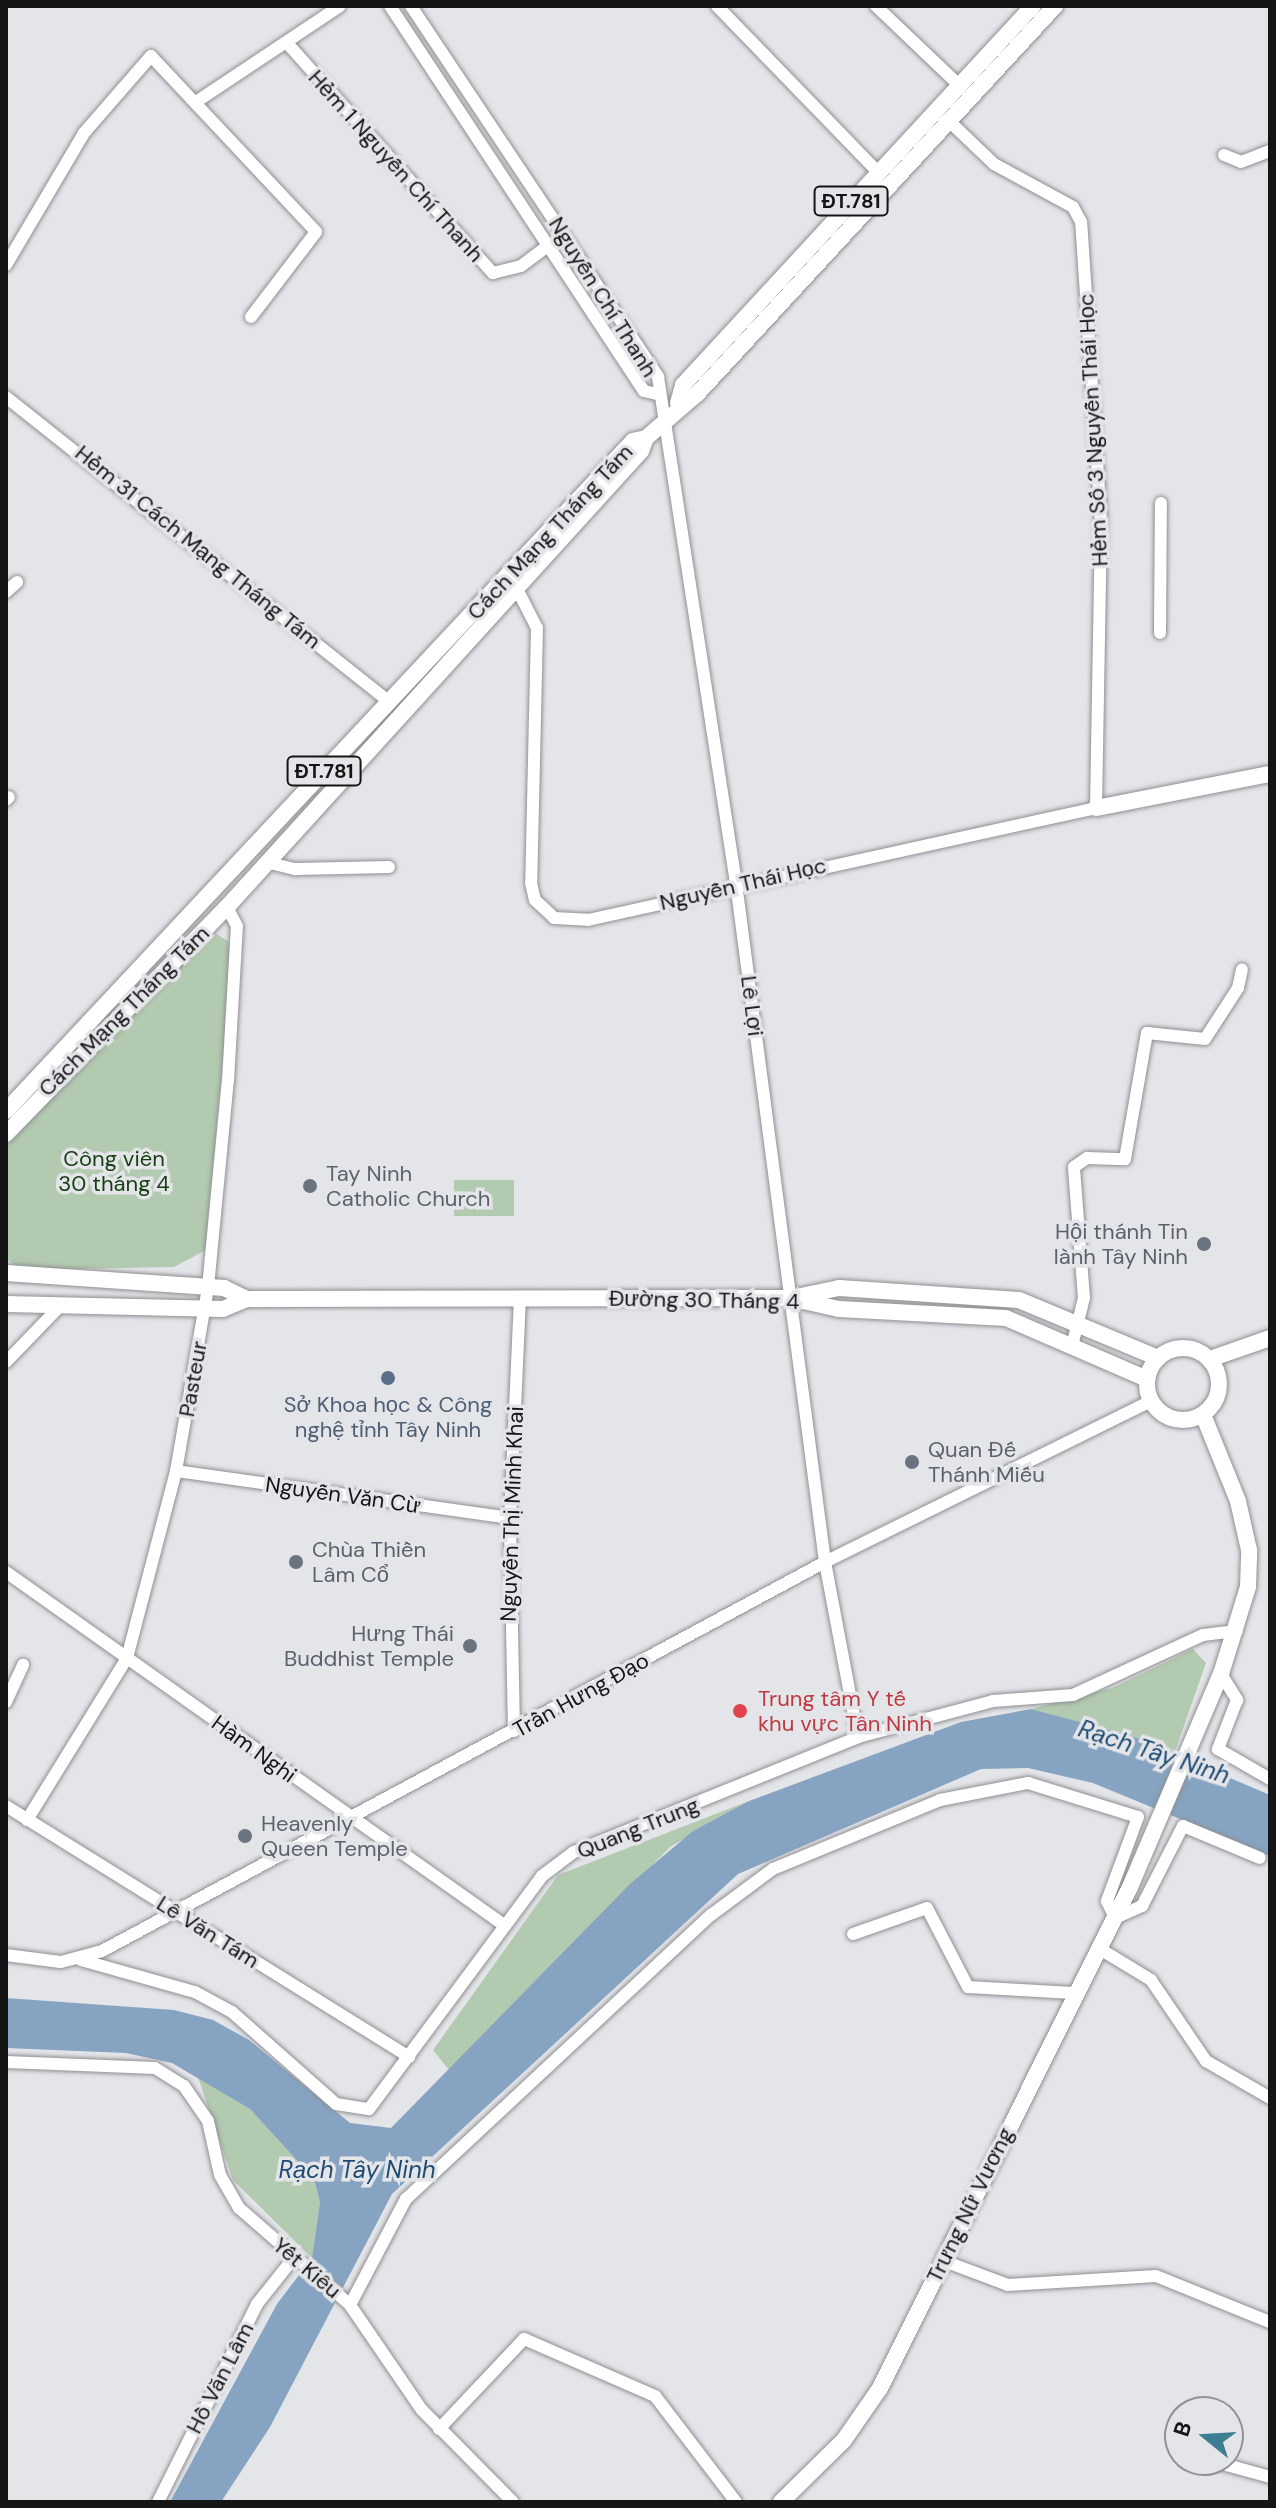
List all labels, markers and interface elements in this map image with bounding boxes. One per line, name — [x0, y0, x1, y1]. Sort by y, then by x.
street label: Hẻm 1 Nguyễn Chí Thanh — [303, 65, 489, 267]
road number: ĐT.781 — [813, 185, 889, 217]
street label: Nguyễn Chí Thanh — [543, 212, 663, 382]
street label: Hẻm Số 3 Nguyễn Thái Học — [1073, 293, 1113, 567]
street label: Cách Mạng Tháng Tám — [462, 439, 638, 625]
street label: Hẻm 31 Cách Mạng Tháng Tám — [70, 440, 326, 654]
road number: ĐT.781 — [286, 755, 362, 787]
street label: Nguyễn Thái Học — [657, 852, 829, 916]
street label: Cách Mạng Tháng Tám — [33, 920, 215, 1102]
street label: Lê Lợi — [735, 974, 769, 1038]
park label: Công viên 30 tháng 4 — [58, 1145, 170, 1196]
place label: Tay Ninh Catholic Church — [326, 1160, 490, 1212]
marker: Tay Ninh Catholic Church — [301, 1177, 319, 1195]
place label: Hội thánh Tin lành Tây Ninh — [1054, 1218, 1188, 1270]
marker: Hội thánh Tin lành Tây Ninh — [1195, 1235, 1213, 1253]
street label: Đường 30 Tháng 4 — [609, 1285, 799, 1315]
street label: Pasteur — [173, 1339, 213, 1419]
marker: Sở Khoa học & Công nghệ tỉnh Tây Ninh — [379, 1369, 397, 1387]
place label: Sở Khoa học & Công nghệ tỉnh Tây Ninh — [284, 1391, 492, 1442]
street label: Nguyễn Thị Minh Khai — [495, 1406, 529, 1622]
place label: Quan Đế Thánh Miếu — [928, 1436, 1045, 1488]
marker: Quan Đế Thánh Miếu — [903, 1453, 921, 1471]
street label: Nguyễn Văn Cừ — [264, 1471, 422, 1519]
place label: Chùa Thiền Lâm Cổ — [312, 1536, 426, 1588]
marker: Chùa Thiền Lâm Cổ — [287, 1553, 305, 1571]
place label: Hưng Thái Buddhist Temple — [284, 1620, 454, 1672]
marker: Hưng Thái Buddhist Temple — [461, 1637, 479, 1655]
street label: Trần Hưng Đạo — [509, 1647, 653, 1743]
place label: Trung tâm Y tế khu vực Tân Ninh — [758, 1685, 932, 1736]
marker: Trung tâm Y tế khu vực Tân Ninh — [729, 1700, 751, 1722]
street label: Hàm Nghi — [207, 1710, 301, 1788]
water label: Rạch Tây Ninh — [1075, 1714, 1233, 1790]
street label: Quang Trung — [573, 1792, 703, 1864]
place label: Heavenly Queen Temple — [261, 1810, 408, 1862]
marker: Heavenly Queen Temple — [236, 1827, 254, 1845]
street label: Lê Văn Tám — [152, 1890, 264, 1974]
street label: Trưng Nữ Vương — [921, 2123, 1019, 2287]
water label: Rạch Tây Ninh — [278, 2156, 436, 2184]
street label: Yết Kiêu — [268, 2232, 346, 2304]
street label: Hồ Văn Lâm — [181, 2318, 259, 2438]
north arrow — [1164, 2396, 1244, 2476]
text: B — [1167, 2418, 1199, 2440]

